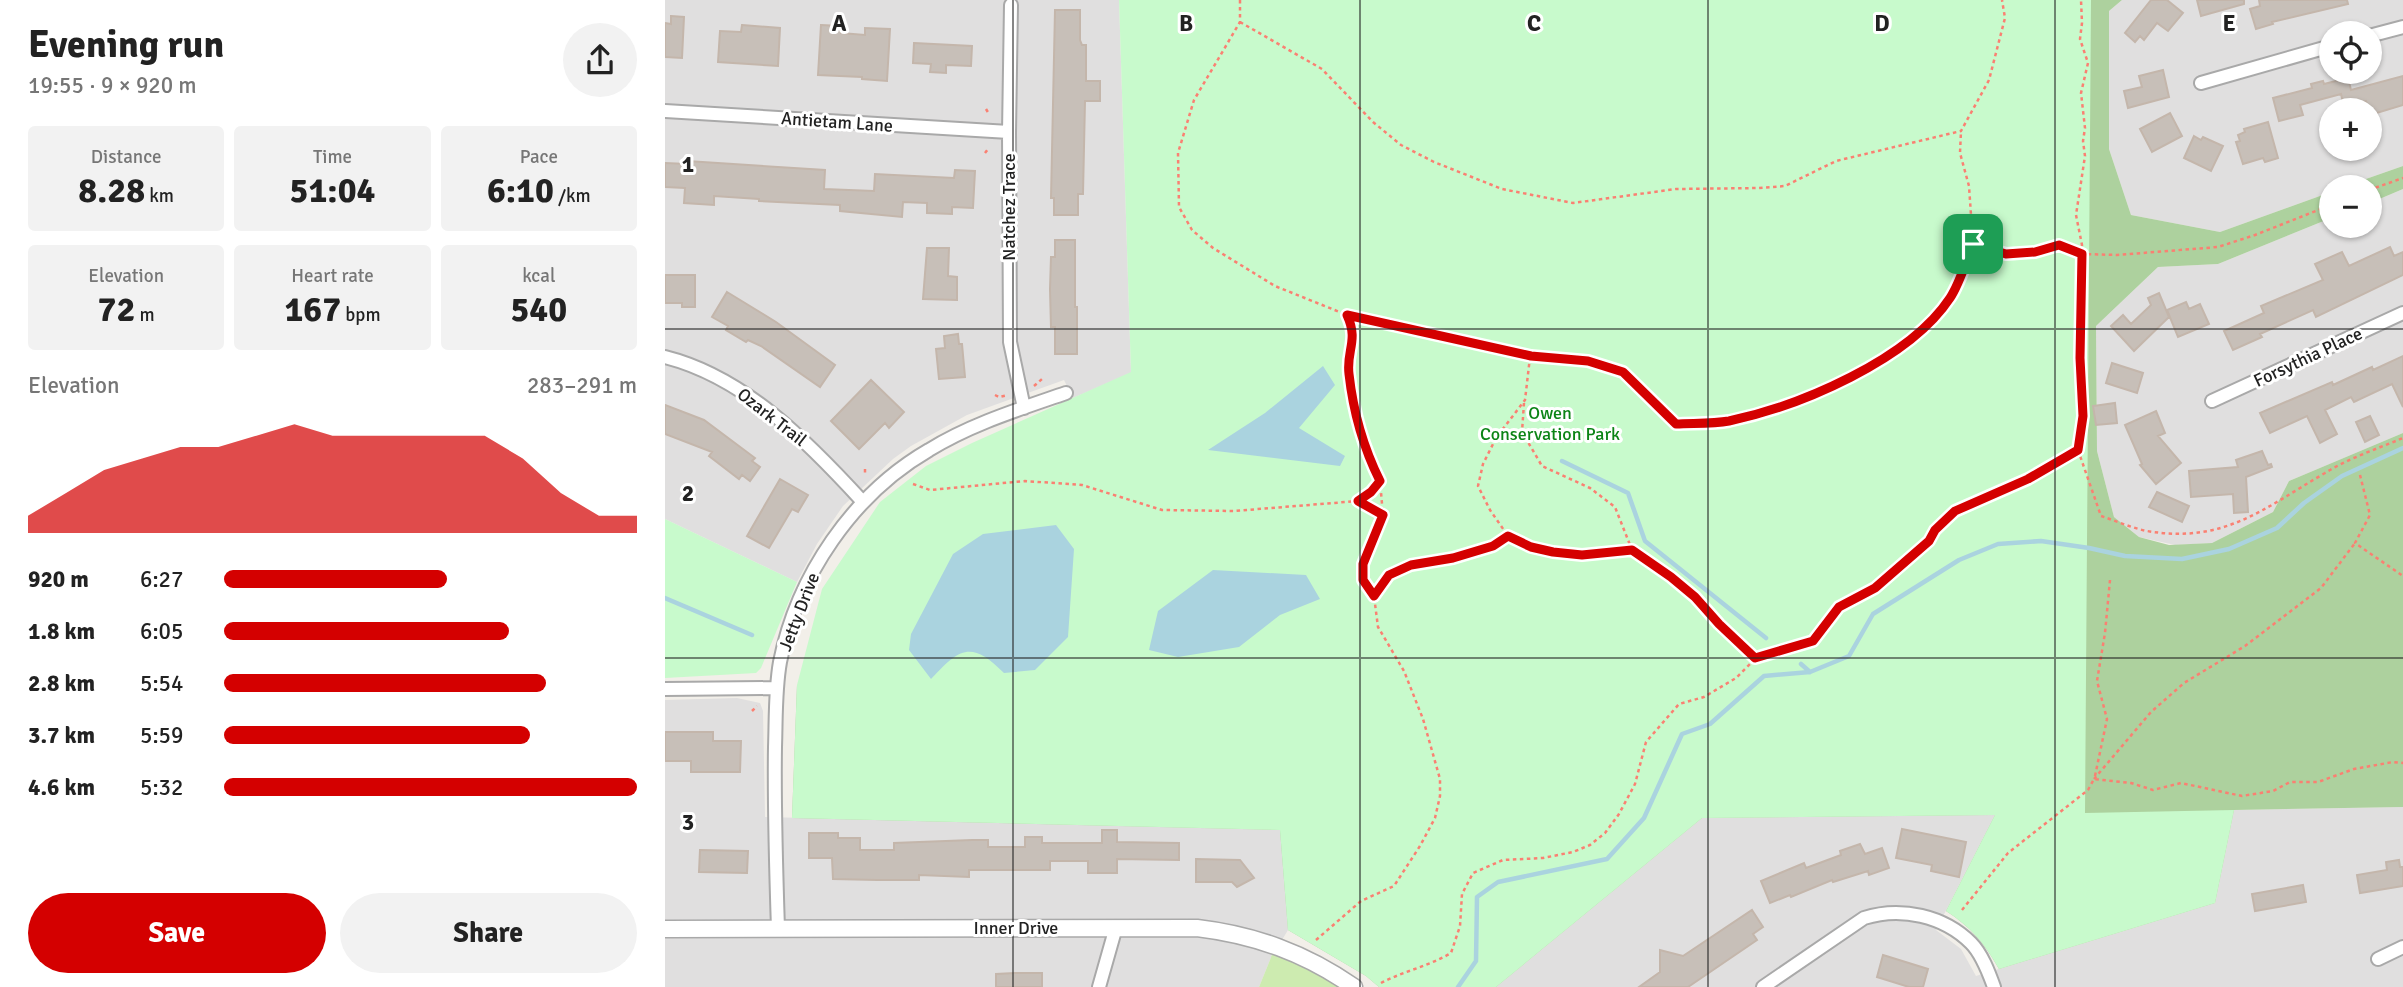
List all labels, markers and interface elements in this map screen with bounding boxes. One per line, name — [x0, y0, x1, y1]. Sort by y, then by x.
text: A — [832, 9, 847, 38]
text: B — [1179, 9, 1193, 38]
text: C — [1527, 9, 1541, 38]
text: D — [1874, 9, 1890, 38]
text: E — [2222, 9, 2236, 38]
text: Evening run — [28, 21, 224, 68]
map controls — [2319, 21, 2382, 238]
button: locate — [2319, 21, 2382, 84]
button: share — [563, 23, 637, 97]
text: 19:55 · 9 × 920 m — [28, 71, 197, 100]
button: + — [2319, 98, 2382, 161]
street label: Antietam Lane — [780, 107, 894, 137]
text: Distance — [91, 145, 162, 169]
text: Time — [313, 145, 352, 169]
text: Pace — [520, 145, 558, 169]
text: 1 — [682, 150, 694, 179]
street label: Natchez Trace — [998, 153, 1020, 261]
text: 8.28 — [78, 169, 145, 212]
text: 51:04 — [290, 169, 375, 212]
text: 6:10 — [487, 169, 554, 212]
button: − — [2319, 175, 2382, 238]
text: km — [145, 184, 174, 208]
text: /km — [554, 184, 591, 208]
pin — [1943, 214, 2003, 274]
icon: arrive — [1954, 225, 1992, 263]
text: Elevation — [88, 264, 164, 288]
text: Heart rate — [291, 264, 374, 288]
text: kcal — [522, 264, 555, 288]
text: 72 — [98, 288, 135, 331]
text: 167 — [284, 288, 341, 331]
text: 540 — [510, 288, 567, 331]
text: m — [135, 303, 155, 327]
text: bpm — [341, 303, 381, 327]
street label: Forsythia Place — [2250, 322, 2366, 392]
text: Elevation — [28, 371, 120, 400]
text: 283–291 m — [527, 371, 637, 400]
street label: Ozark Trail — [733, 383, 811, 451]
park label: Owen Conservation Park — [1480, 402, 1620, 445]
text: 2 — [682, 479, 694, 508]
text: 920 m — [28, 565, 89, 594]
text: 6:27 — [140, 565, 183, 594]
street label: Jetty Drive — [774, 570, 824, 654]
text: 1.8 km — [28, 617, 95, 646]
text: 6:05 — [140, 617, 183, 646]
text: 2.8 km — [28, 669, 95, 698]
text: 5:54 — [140, 669, 183, 698]
text: 3.7 km — [28, 721, 95, 750]
text: 5:59 — [140, 721, 183, 750]
text: 4.6 km — [28, 773, 95, 802]
text: 5:32 — [140, 773, 183, 802]
text: 3 — [682, 808, 694, 837]
button: Save — [28, 893, 326, 973]
button: Share — [340, 893, 637, 973]
street label: Inner Drive — [974, 917, 1058, 939]

